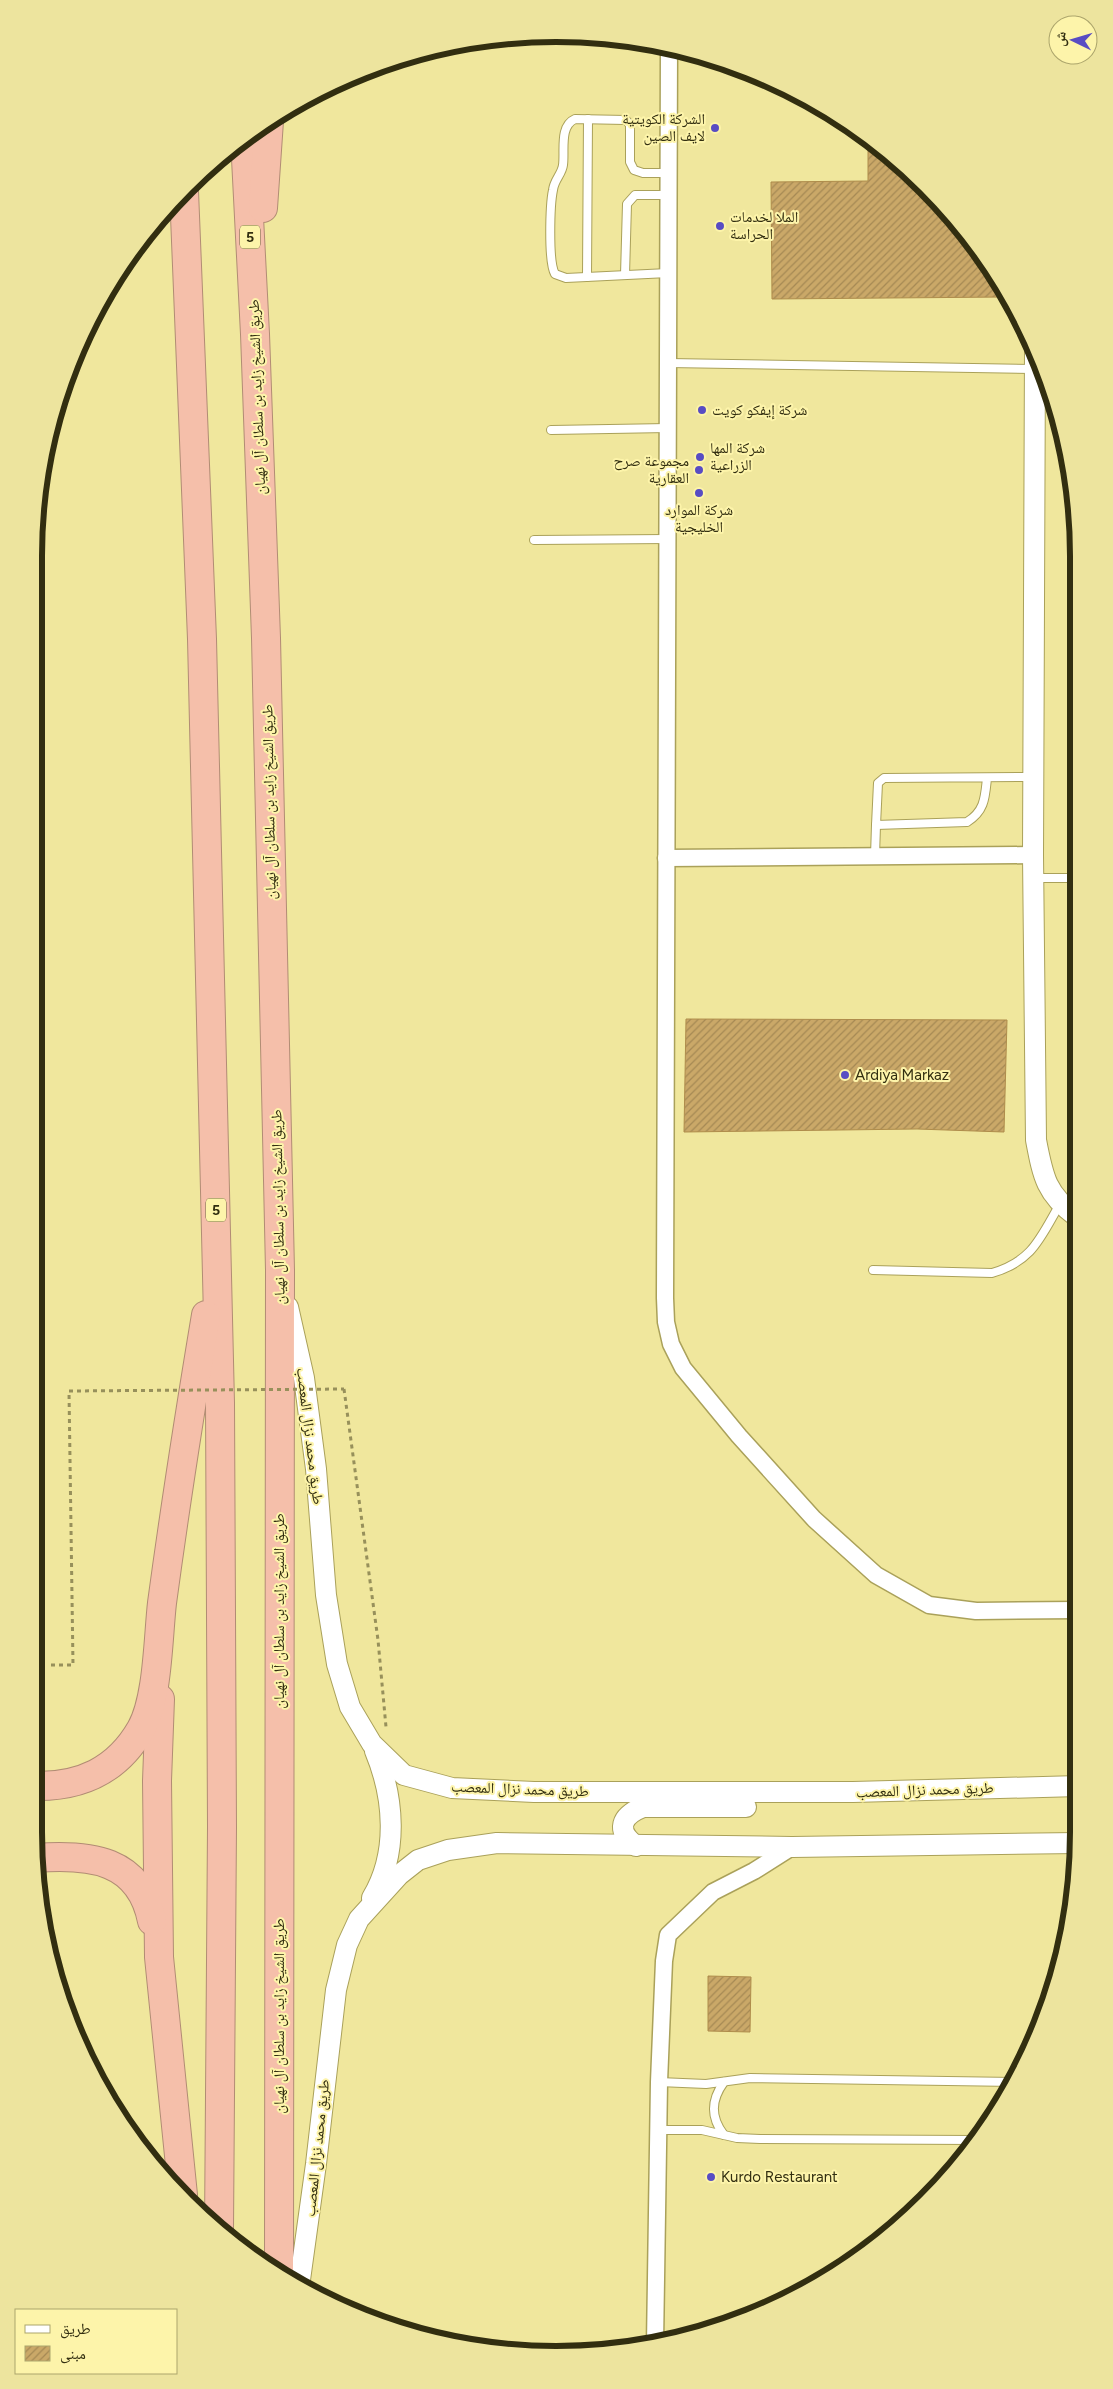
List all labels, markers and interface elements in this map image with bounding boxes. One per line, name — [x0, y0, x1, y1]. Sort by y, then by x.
north arrow — [1048, 15, 1098, 65]
text: ش — [1051, 31, 1070, 47]
place label: الشركة الكويتية لايف الصين — [622, 110, 705, 146]
marker: الشركة الكويتية لايف الصين — [709, 122, 721, 134]
place label: الملا لخدمات الحراسة — [730, 208, 798, 243]
marker: الملا لخدمات الحراسة — [714, 220, 726, 232]
road number: 5 — [240, 226, 260, 248]
street label: طريق الشيخ زايد بن سلطان آل نهيان — [245, 299, 270, 495]
place label: شركة إيفكو كويت — [712, 401, 808, 420]
marker: شركة إيفكو كويت — [696, 404, 708, 416]
place label: شركة المها الزراعية — [710, 439, 765, 474]
marker: شركة المها الزراعية — [694, 451, 706, 463]
place label: مجموعة صرح العقارية — [614, 452, 689, 487]
marker: مجموعة صرح العقارية — [693, 464, 705, 476]
marker: شركة الموارد الخليجية — [693, 487, 705, 499]
place label: شركة الموارد الخليجية — [665, 501, 733, 536]
street label: طريق الشيخ زايد بن سلطان آل نهيان — [258, 704, 281, 900]
place label: Ardiya Markaz — [855, 1066, 949, 1084]
marker: Ardiya Markaz — [839, 1069, 851, 1081]
street label: طريق الشيخ زايد بن سلطان آل نهيان — [267, 1109, 290, 1305]
road number: 5 — [206, 1198, 226, 1222]
street label: طريق محمد نزال المعصب — [292, 1367, 327, 1506]
street label: طريق الشيخ زايد بن سلطان آل نهيان — [270, 1513, 289, 1709]
street label: طريق محمد نزال المعصب — [451, 1778, 589, 1801]
street label: طريق محمد نزال المعصب — [856, 1779, 994, 1802]
street label: طريق الشيخ زايد بن سلطان آل نهيان — [270, 1918, 289, 2114]
street label: طريق محمد نزال المعصب — [301, 2078, 334, 2218]
place label: Kurdo Restaurant — [721, 2168, 838, 2186]
marker: Kurdo Restaurant — [705, 2171, 717, 2183]
legend — [15, 2309, 178, 2374]
text: طريق — [60, 2320, 91, 2339]
text: مبنى — [60, 2345, 86, 2364]

